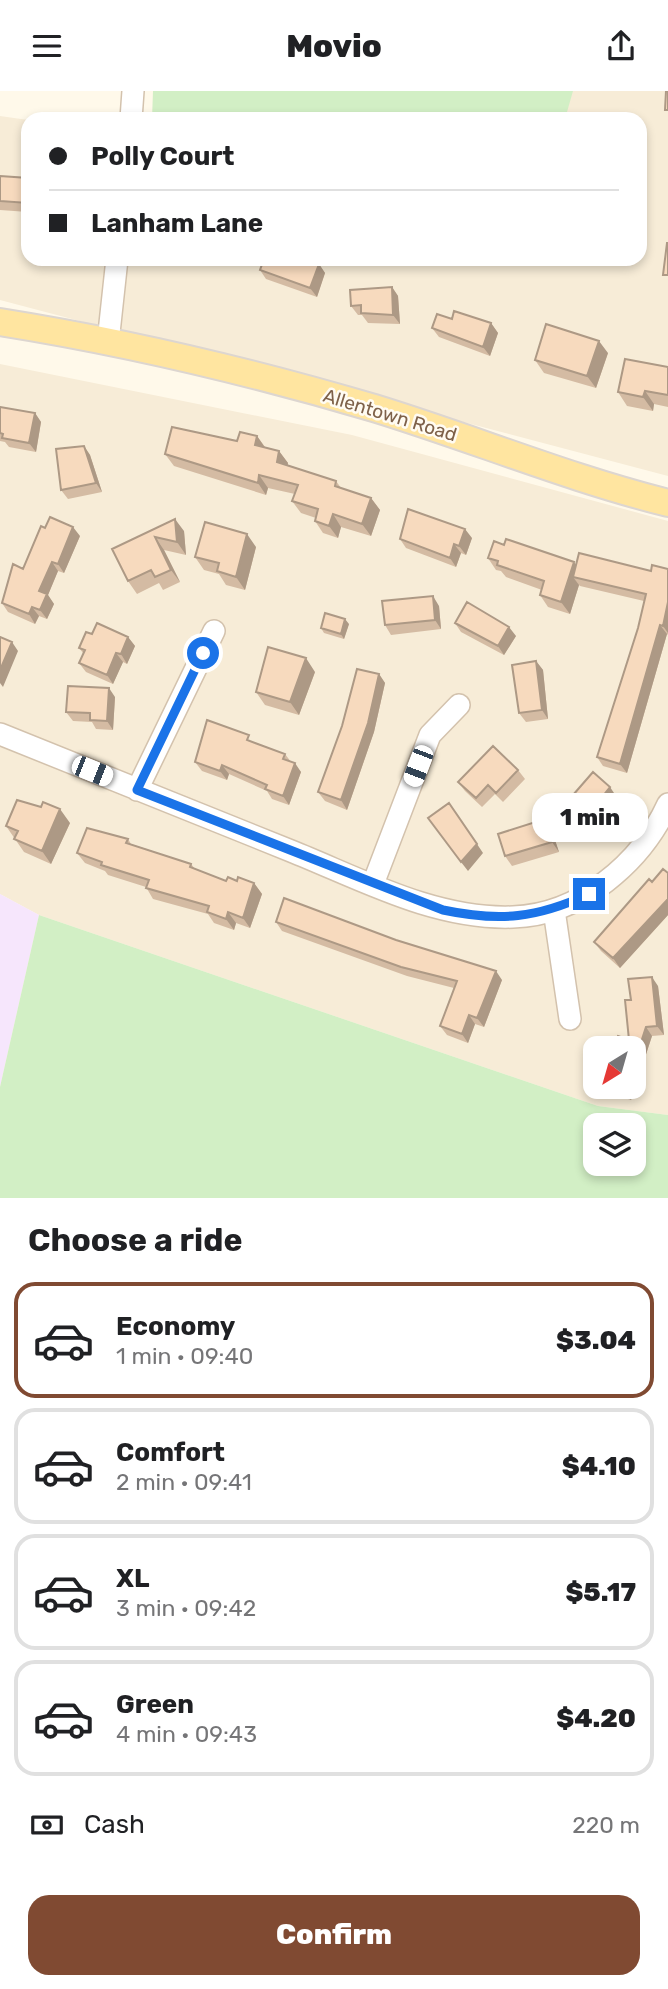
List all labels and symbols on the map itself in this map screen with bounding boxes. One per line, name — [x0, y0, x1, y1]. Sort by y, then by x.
street label: Allentown Road — [320, 384, 460, 446]
route start — [187, 637, 219, 669]
car — [401, 743, 436, 789]
car — [69, 753, 116, 789]
callout: 1 min — [531, 793, 647, 841]
route end — [573, 878, 605, 910]
north arrow — [583, 1036, 646, 1099]

